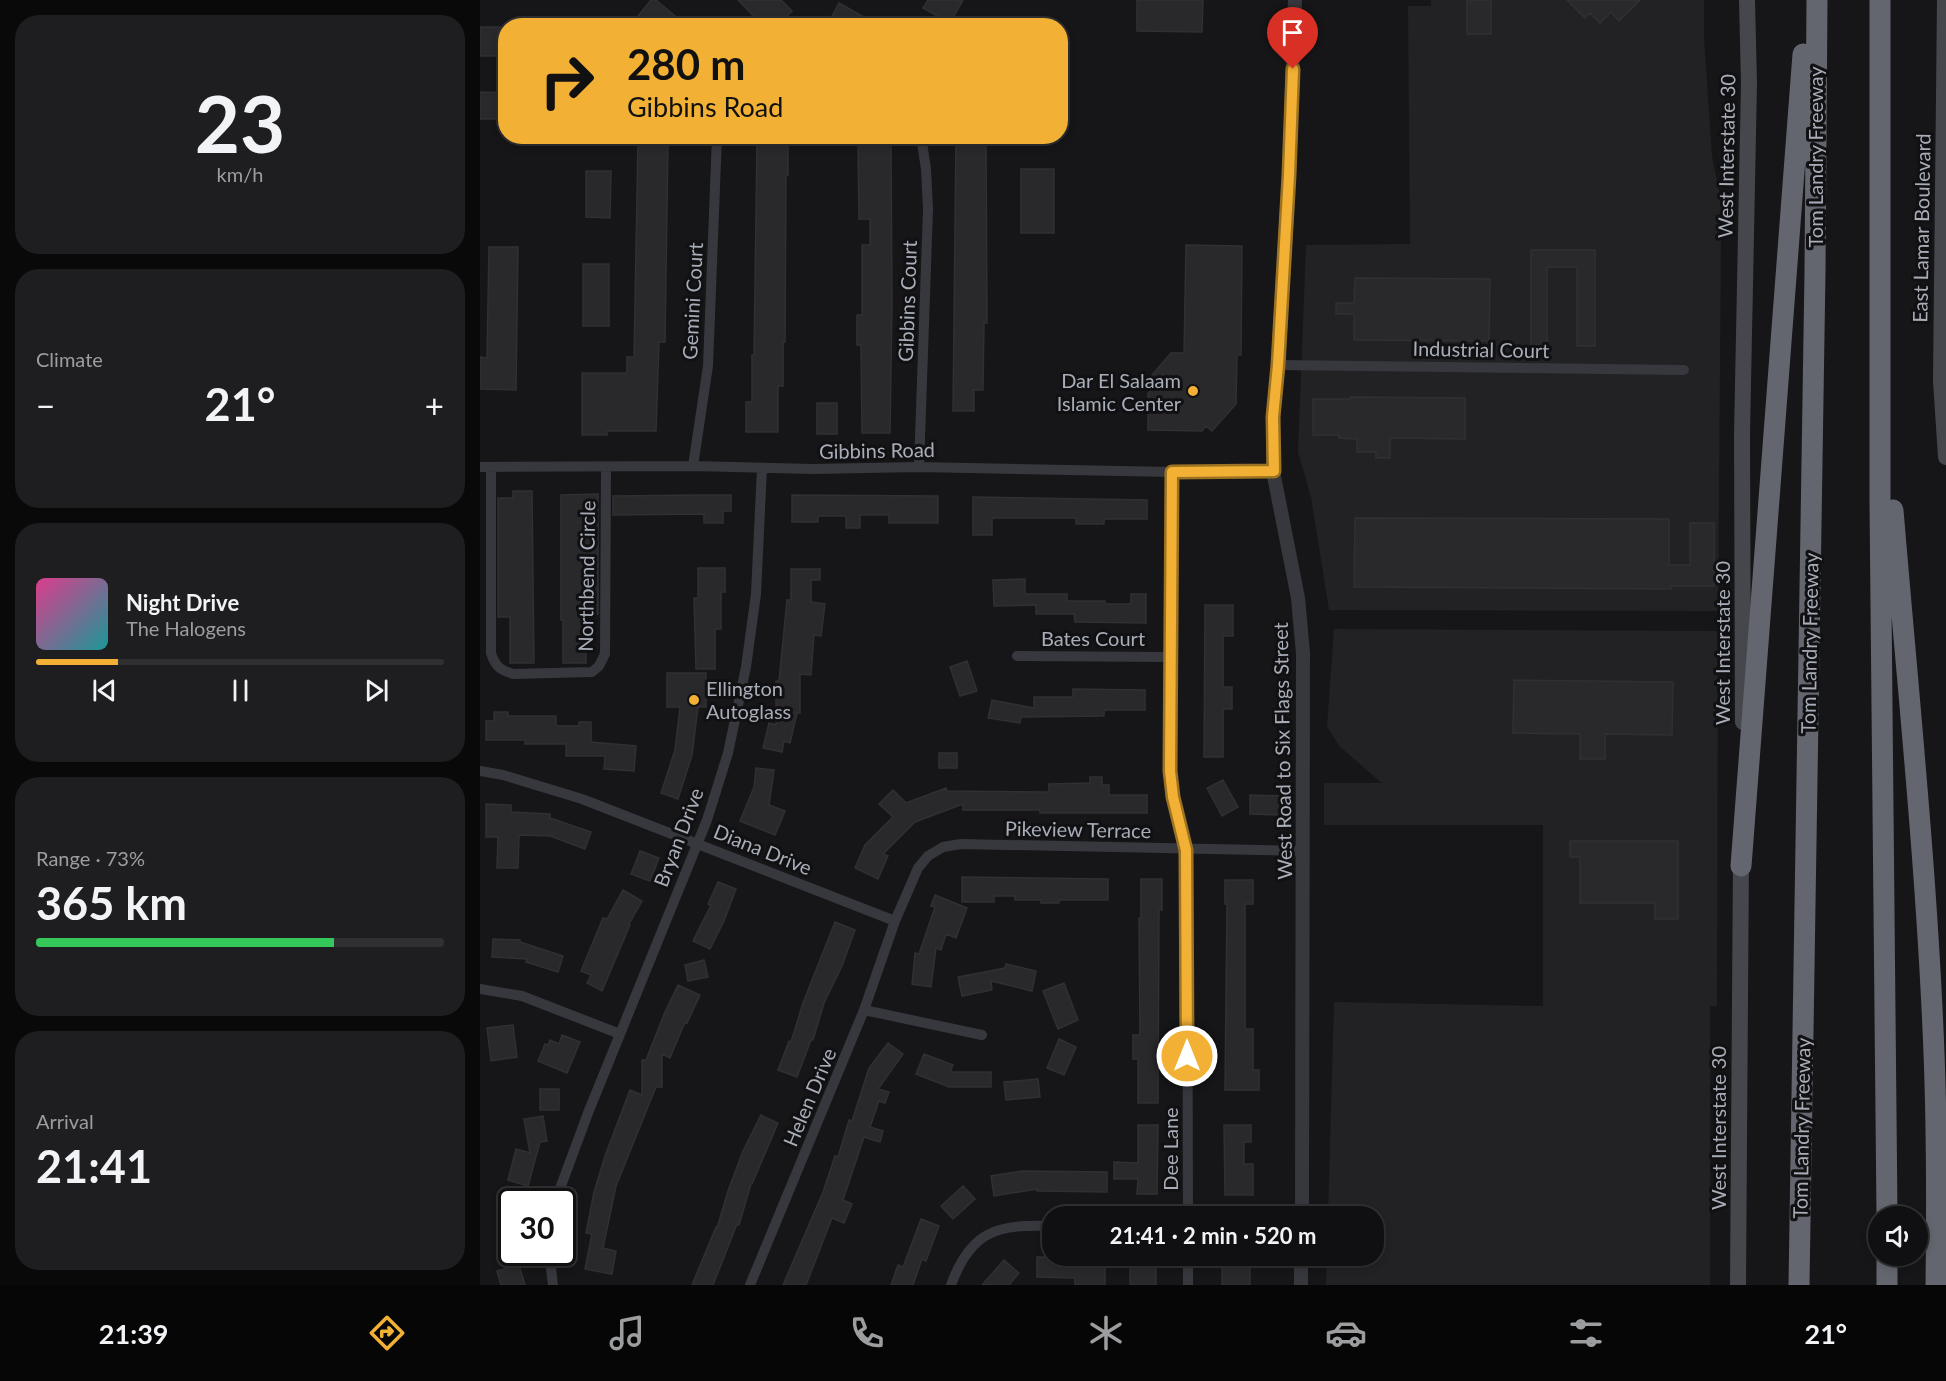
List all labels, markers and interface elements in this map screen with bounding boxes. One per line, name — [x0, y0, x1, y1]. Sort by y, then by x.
pin — [1267, 7, 1318, 69]
icon: arrive — [1276, 16, 1309, 49]
text: 280 m — [627, 39, 745, 89]
icon: right — [528, 42, 606, 120]
street label: Tom Landry Freeway — [1803, 66, 1827, 248]
street label: West Interstate 30 — [1713, 74, 1739, 238]
text: 23 — [195, 76, 285, 170]
text: Gibbins Road — [627, 90, 783, 123]
street label: East Lamar Boulevard — [1907, 133, 1935, 323]
text: km/h — [217, 162, 263, 186]
street label: Gibbins Court — [893, 240, 921, 362]
street label: Gemini Court — [677, 242, 707, 360]
street label: Industrial Court — [1412, 336, 1550, 362]
text: Climate — [36, 347, 103, 371]
place label: Dar El Salaam Islamic Center — [1057, 368, 1182, 415]
text: 21° — [205, 377, 275, 431]
marker: Dar El Salaam Islamic Center — [1186, 384, 1200, 398]
text: − — [36, 385, 55, 425]
text: + — [425, 385, 444, 425]
street label: Gibbins Road — [819, 437, 935, 463]
street label: Northbend Circle — [573, 500, 599, 652]
street label: Tom Landry Freeway — [1795, 552, 1823, 734]
street label: West Interstate 30 — [1710, 561, 1734, 725]
text: Night Drive — [126, 589, 239, 616]
text: The Halogens — [126, 616, 246, 640]
street label: West Road to Six Flags Street — [1268, 622, 1296, 880]
street label: Bates Court — [1041, 626, 1145, 650]
icon: previous — [88, 674, 121, 707]
icon: pause — [224, 674, 257, 707]
icon: next — [360, 674, 393, 707]
place label: Ellington Autoglass — [706, 676, 791, 723]
marker: Ellington Autoglass — [687, 693, 701, 707]
street label: Bryan Drive — [648, 784, 708, 890]
street label: Pikeview Terrace — [1005, 816, 1151, 842]
street label: Diana Drive — [710, 818, 816, 880]
text: Range · 73% — [36, 846, 145, 870]
text: 365 km — [36, 876, 187, 930]
position arrow — [1155, 1024, 1219, 1088]
street label: Tom Landry Freeway — [1787, 1037, 1815, 1219]
street label: Helen Drive — [777, 1044, 841, 1150]
street label: West Interstate 30 — [1706, 1046, 1730, 1210]
street label: Dee Lane — [1158, 1107, 1182, 1191]
text: Arrival — [36, 1109, 94, 1133]
text: 21:41 — [36, 1139, 152, 1193]
speed limit sign: 30 — [498, 1188, 576, 1266]
map controls — [1868, 1206, 1928, 1266]
button: sound — [1868, 1206, 1928, 1266]
text: 21:41 · 2 min · 520 m — [1110, 1222, 1316, 1249]
icon: directions — [366, 1312, 408, 1354]
icon: music — [606, 1312, 648, 1354]
icon: phone — [846, 1312, 888, 1354]
icon: climate — [1085, 1312, 1127, 1354]
icon: car — [1325, 1312, 1367, 1354]
icon: filters — [1565, 1312, 1607, 1354]
text: 21:39 — [99, 1317, 168, 1350]
text: 21° — [1804, 1317, 1847, 1350]

